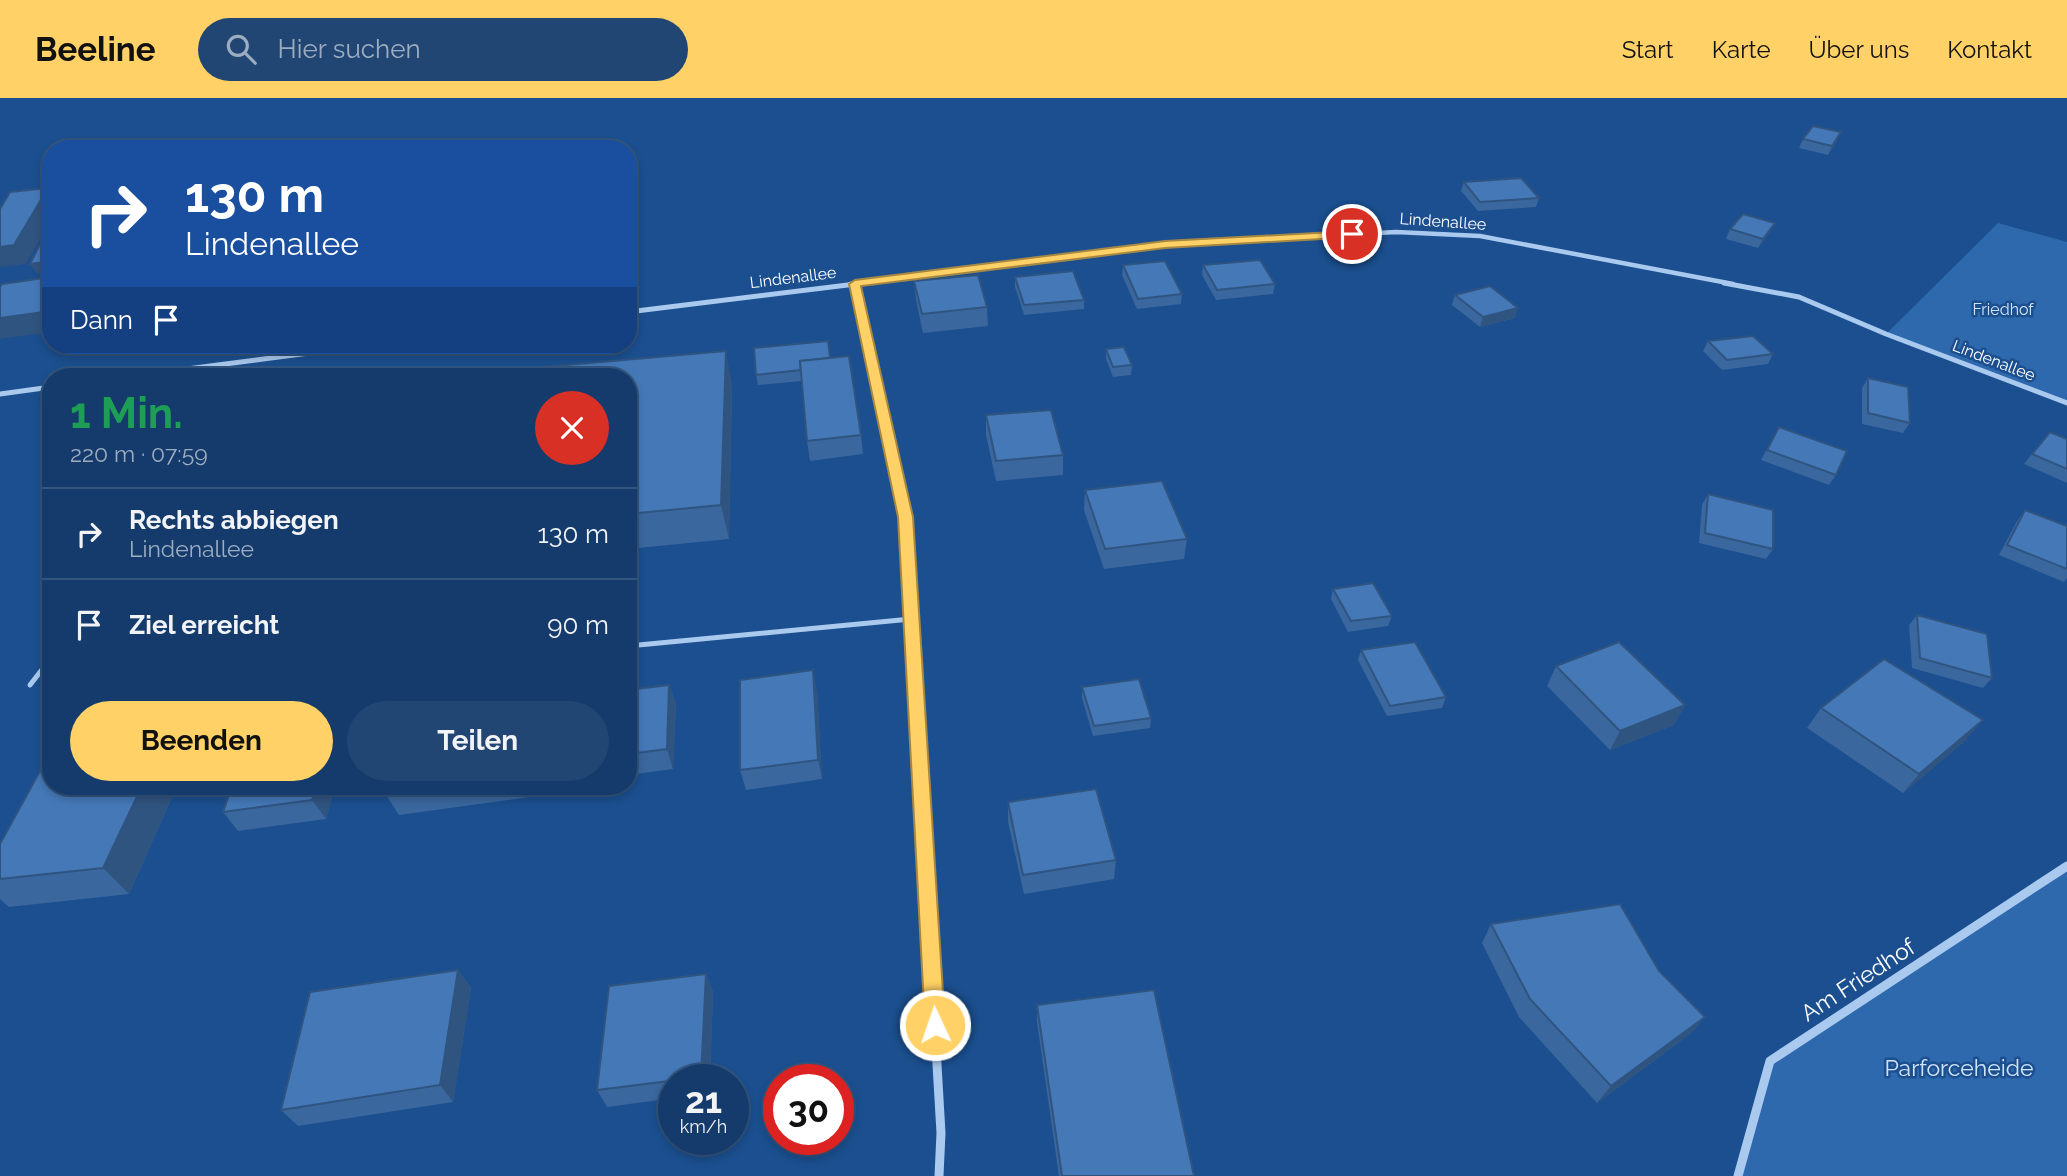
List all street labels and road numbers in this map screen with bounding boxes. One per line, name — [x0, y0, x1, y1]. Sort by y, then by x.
street label: Lindenallee — [1399, 209, 1487, 234]
street label: Lindenallee — [749, 263, 837, 292]
street label: Lindenallee — [1950, 336, 2038, 385]
street label: Am Friedhof — [1796, 932, 1921, 1026]

